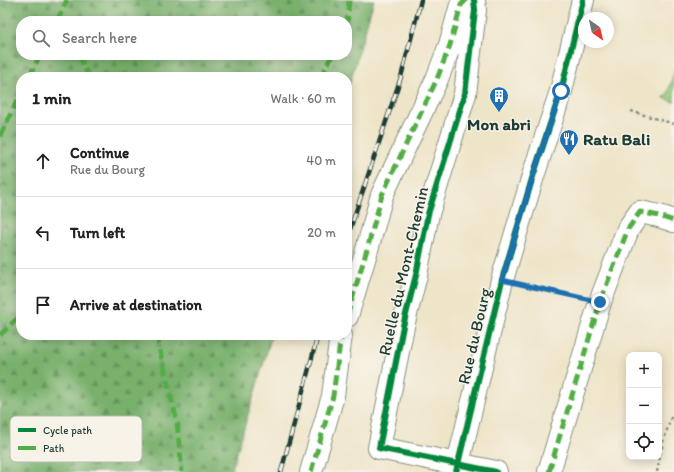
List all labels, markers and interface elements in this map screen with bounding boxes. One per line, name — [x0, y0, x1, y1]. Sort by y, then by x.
north arrow — [578, 12, 614, 48]
search box — [16, 16, 352, 60]
icon: search — [30, 27, 52, 49]
text: Search here — [62, 29, 137, 47]
route start — [552, 82, 570, 100]
building icon: Mon abri — [488, 85, 510, 113]
text: 1 min — [32, 88, 71, 108]
text: Walk · 60 m — [271, 91, 336, 106]
place label: Mon abri — [467, 114, 531, 134]
restaurant icon: Ratu Bali — [558, 128, 580, 156]
place label: Ratu Bali — [583, 129, 650, 149]
text: Continue — [70, 144, 129, 162]
icon: ahead — [32, 150, 54, 172]
text: 40 m — [306, 153, 336, 168]
text: Rue du Bourg — [70, 162, 145, 177]
street label: Ruelle du Mont-Chemin — [374, 185, 432, 357]
icon: left — [32, 222, 54, 244]
text: Turn left — [70, 224, 125, 242]
text: 20 m — [307, 225, 336, 240]
street label: Rue du Bourg — [453, 286, 495, 386]
route end — [591, 293, 609, 311]
icon: arrive — [32, 294, 54, 316]
text: Arrive at destination — [70, 296, 202, 314]
map controls — [626, 352, 662, 460]
button: + — [626, 352, 662, 388]
button: − — [626, 388, 662, 424]
legend — [10, 416, 142, 462]
text: Cycle path — [43, 424, 92, 437]
button: locate — [626, 424, 662, 460]
text: Path — [43, 442, 65, 455]

